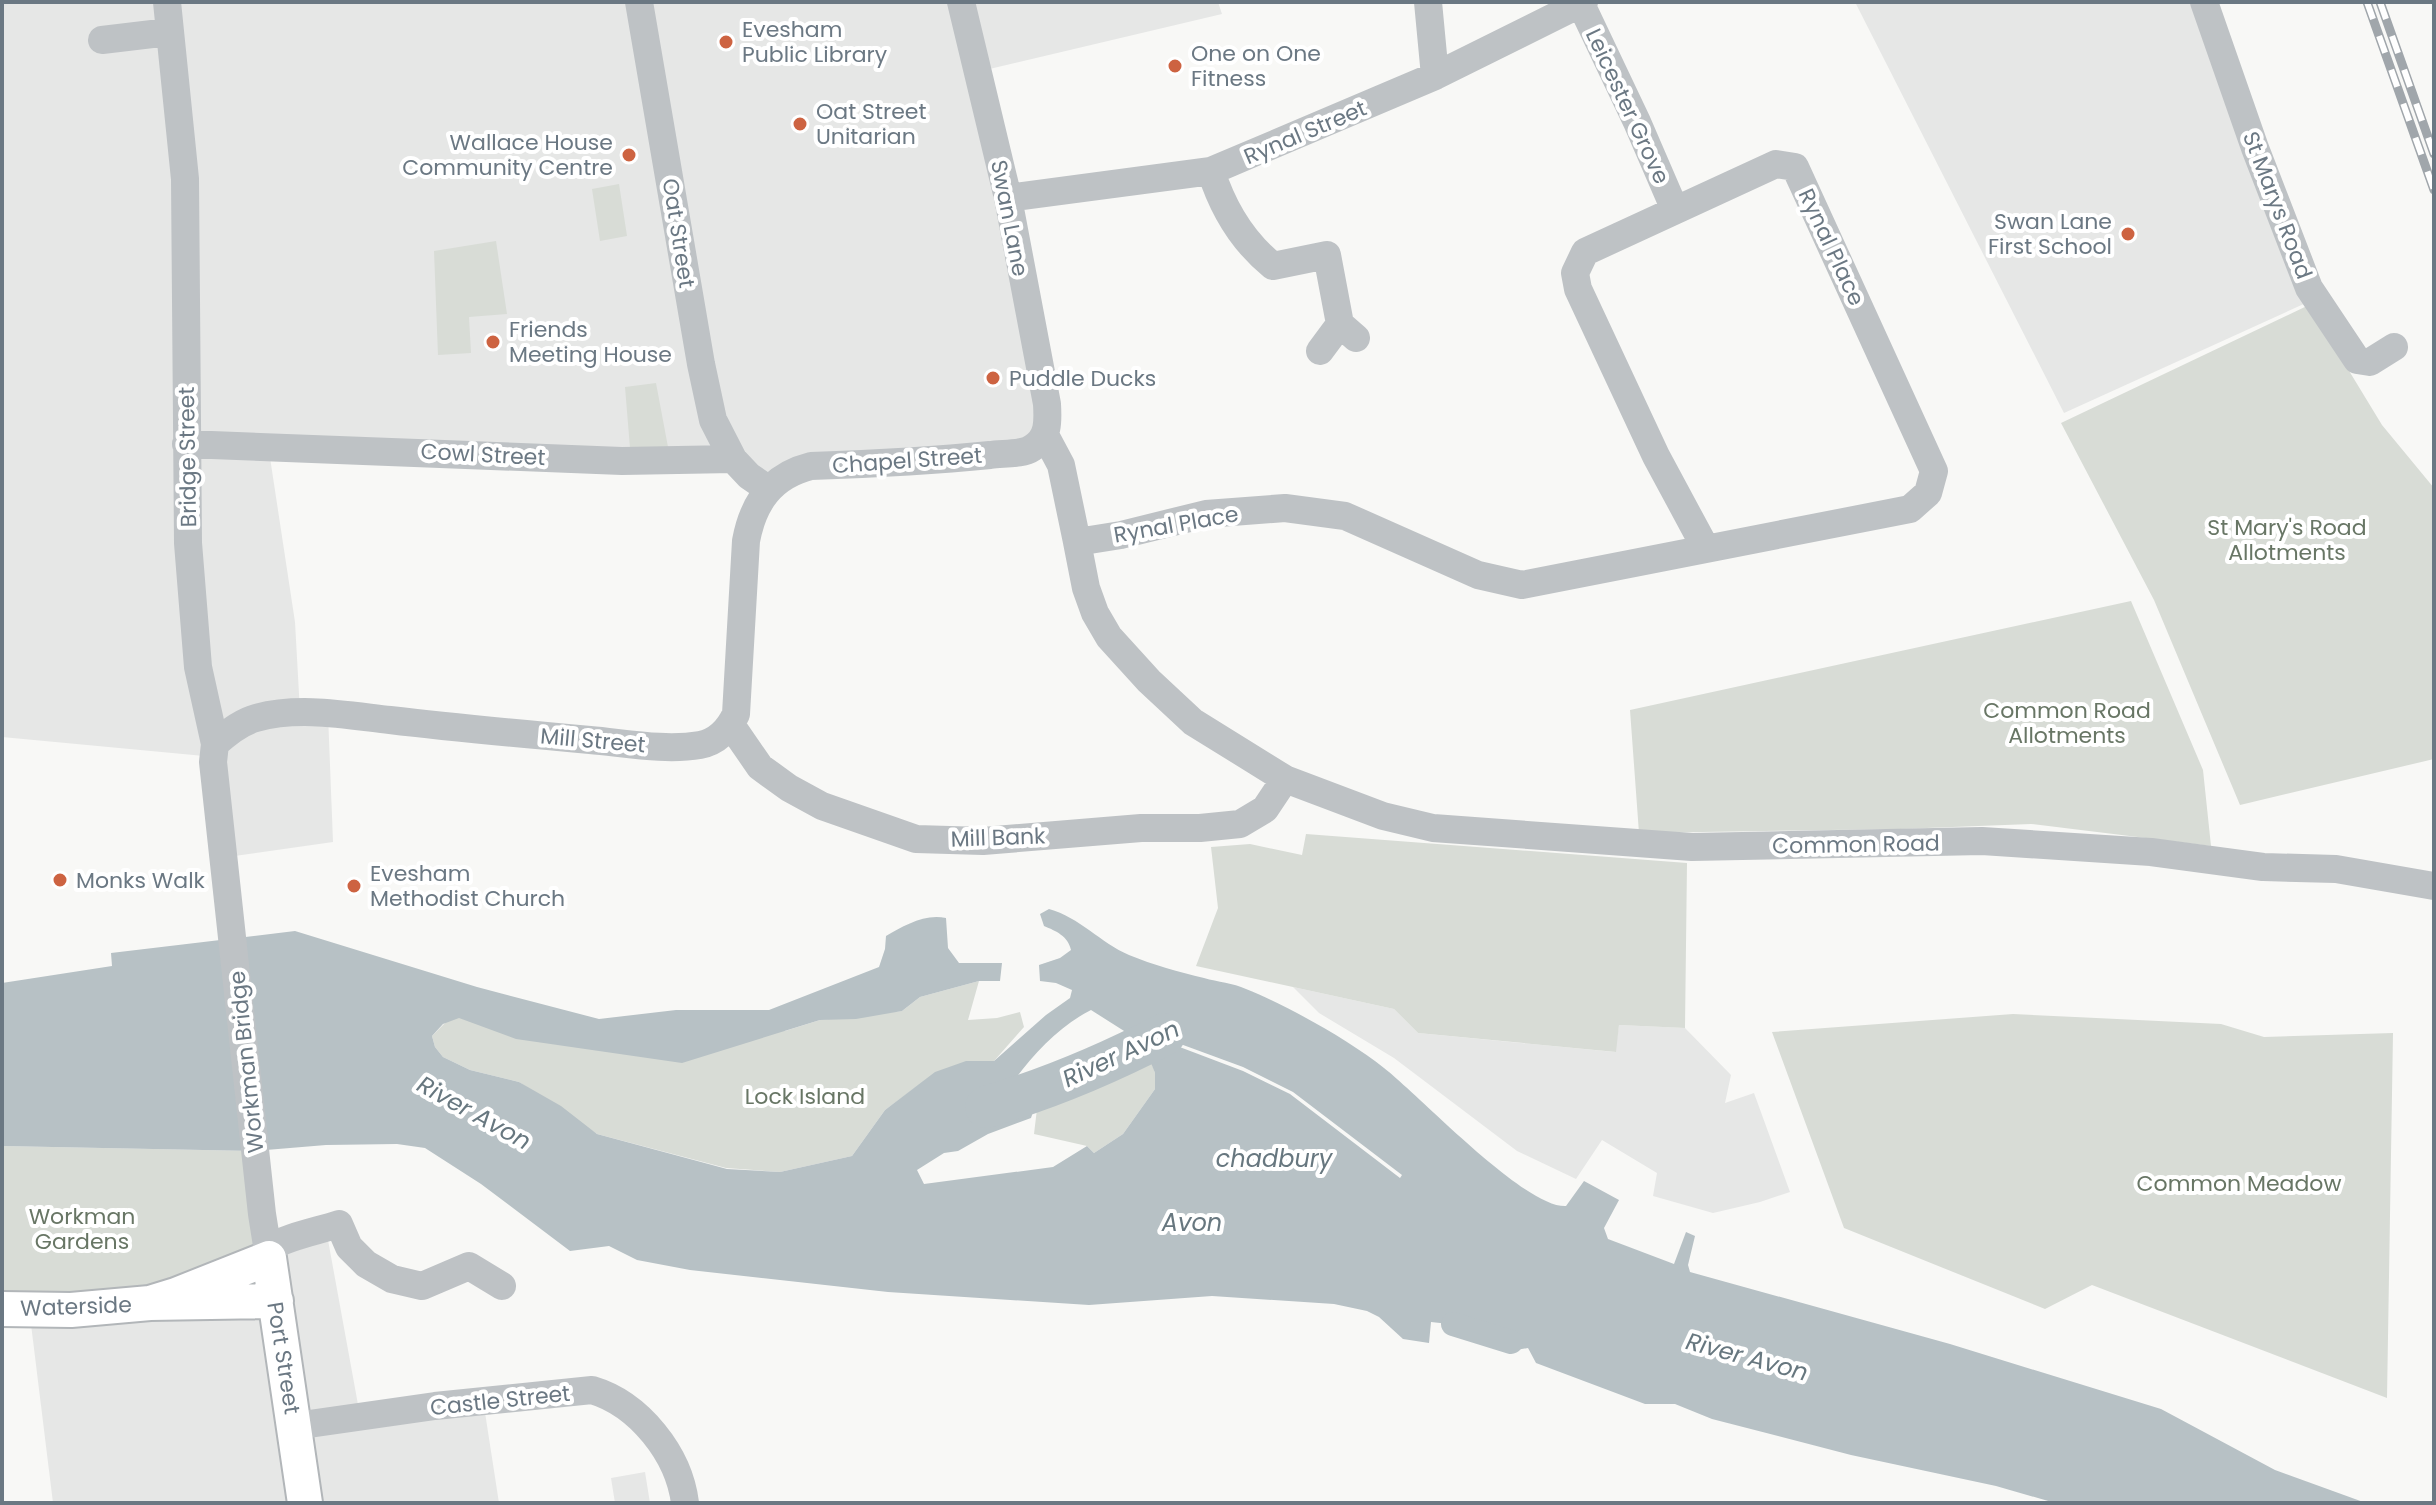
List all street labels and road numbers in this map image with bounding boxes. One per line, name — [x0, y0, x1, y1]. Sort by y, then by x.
street label: Leicester Grove — [1578, 23, 1677, 189]
street label: Rynal Street — [1239, 93, 1371, 172]
street label: St Marys Road — [2235, 127, 2320, 283]
street label: Swan Lane — [983, 157, 1036, 279]
street label: Oat Street — [655, 176, 702, 290]
street label: Rynal Place — [1791, 184, 1872, 311]
street label: Bridge Street — [171, 386, 204, 528]
street label: Cowl Street — [420, 436, 546, 473]
street label: Chapel Street — [831, 440, 983, 481]
street label: Rynal Place — [1111, 498, 1241, 551]
street label: Mill Street — [539, 720, 647, 761]
street label: Mill Bank — [950, 820, 1047, 855]
street label: Common Road — [1772, 828, 1940, 861]
street label: Workman Bridge — [222, 969, 271, 1155]
street label: Waterside — [20, 1289, 132, 1324]
street label: Port Street — [259, 1300, 308, 1416]
street label: Castle Street — [428, 1378, 572, 1423]

